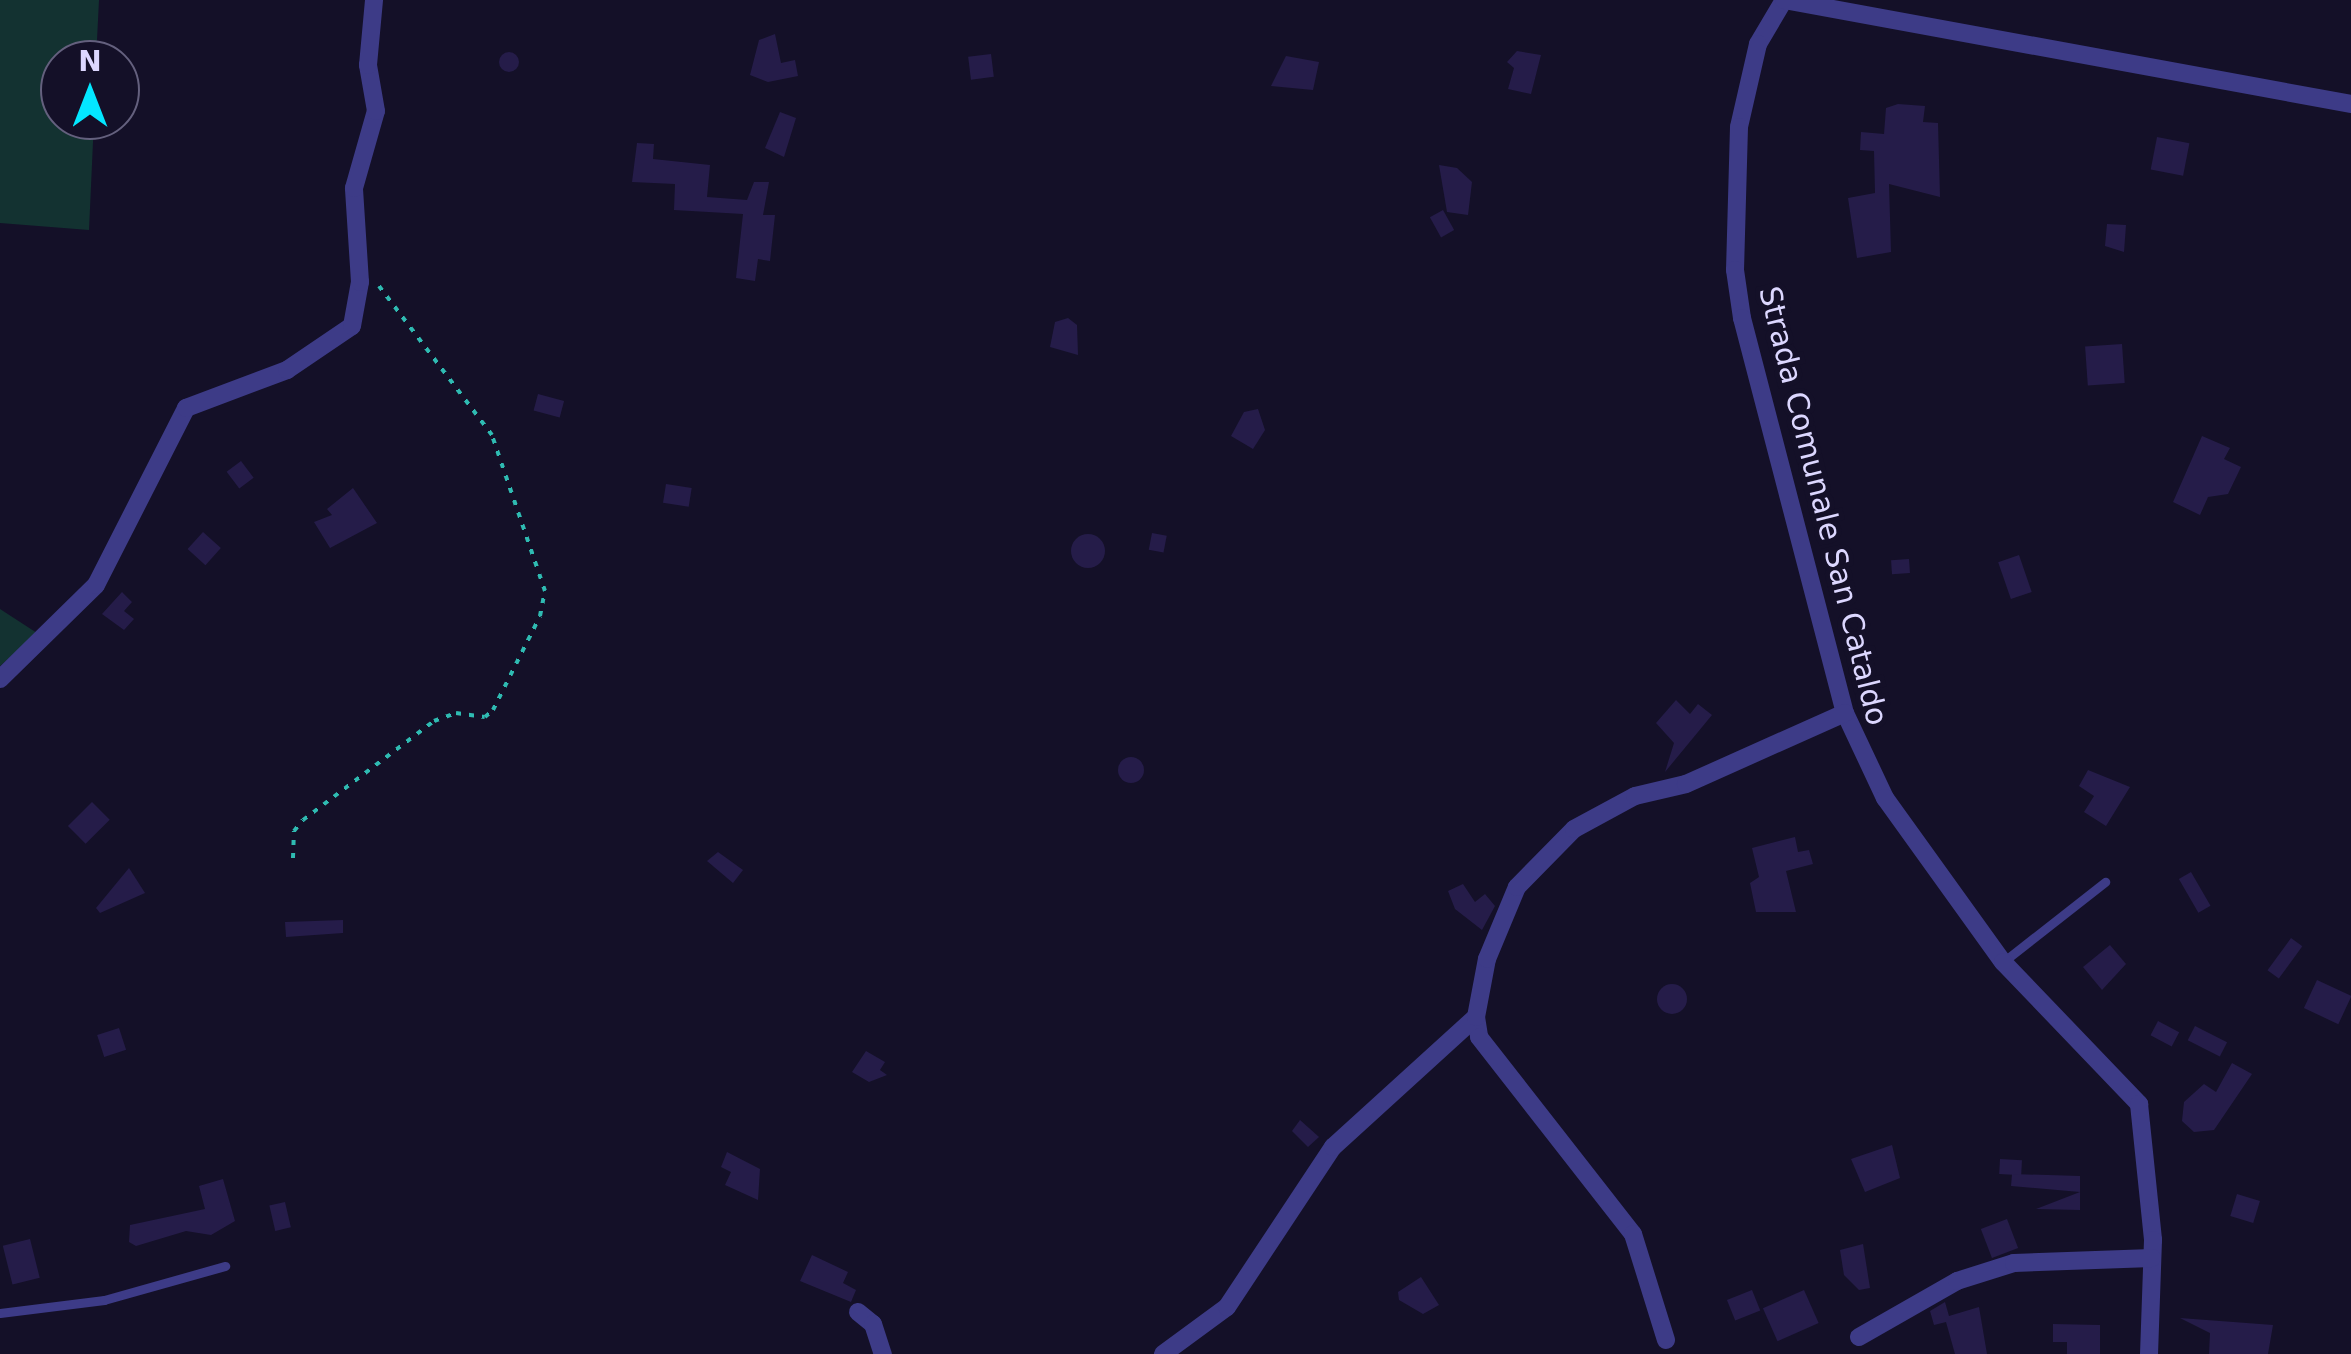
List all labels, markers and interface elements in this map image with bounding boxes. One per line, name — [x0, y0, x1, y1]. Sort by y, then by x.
north arrow — [40, 40, 140, 140]
text: N — [78, 45, 102, 78]
street label: Strada Comunale San Cataldo — [1751, 283, 1895, 729]

